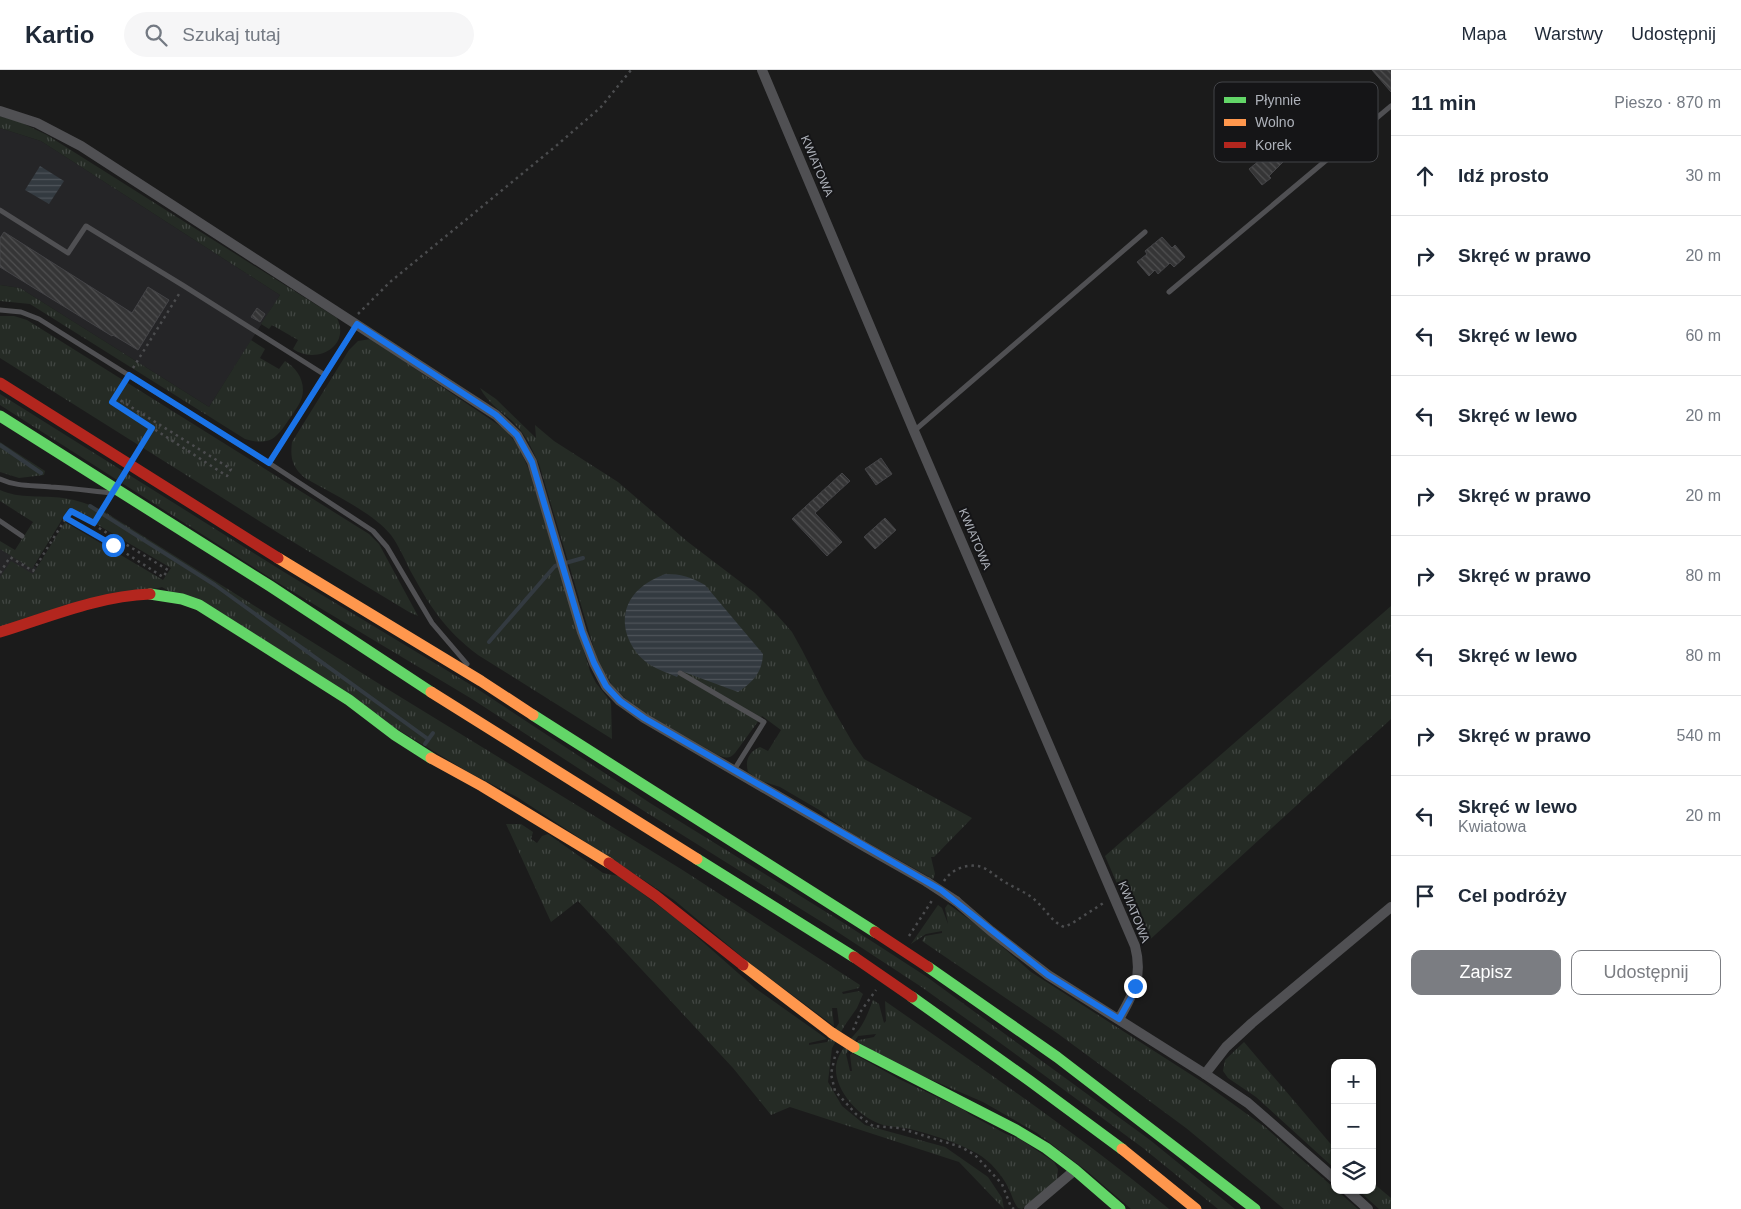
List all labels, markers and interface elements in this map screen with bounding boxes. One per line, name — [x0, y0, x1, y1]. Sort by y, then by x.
search box — [124, 12, 474, 57]
text: Kartio — [25, 21, 94, 48]
icon: search — [142, 21, 170, 49]
text: Szukaj tutaj — [182, 24, 281, 45]
text: Mapa — [1462, 24, 1507, 44]
text: Warstwy — [1535, 24, 1603, 44]
text: Udostępnij — [1631, 24, 1716, 44]
legend — [1214, 82, 1378, 162]
text: 11 min — [1411, 91, 1476, 114]
text: Płynnie — [1255, 92, 1301, 108]
text: Pieszo · 870 m — [1614, 94, 1721, 111]
text: Wolno — [1255, 114, 1295, 130]
street label: KWIATOWA — [798, 133, 836, 199]
text: Korek — [1255, 137, 1293, 153]
icon: ahead — [1411, 162, 1439, 190]
text: Idź prosto — [1458, 165, 1549, 186]
text: 30 m — [1685, 167, 1721, 184]
icon: right — [1411, 242, 1439, 270]
text: Skręć w prawo — [1458, 245, 1591, 266]
text: 20 m — [1685, 247, 1721, 264]
icon: left — [1411, 322, 1439, 350]
text: Skręć w lewo — [1458, 325, 1577, 346]
text: 60 m — [1685, 327, 1721, 344]
icon: left — [1411, 402, 1439, 430]
text: Skręć w lewo — [1458, 405, 1577, 426]
text: 20 m — [1685, 407, 1721, 424]
icon: right — [1411, 482, 1439, 510]
text: Skręć w prawo — [1458, 485, 1591, 506]
text: 20 m — [1685, 487, 1721, 504]
street label: KWIATOWA — [956, 506, 994, 572]
route start — [102, 534, 125, 557]
icon: right — [1411, 562, 1439, 590]
text: Skręć w prawo — [1458, 565, 1591, 586]
text: 80 m — [1685, 567, 1721, 584]
icon: left — [1411, 642, 1439, 670]
text: Skręć w lewo — [1458, 645, 1577, 666]
text: 80 m — [1685, 647, 1721, 664]
icon: right — [1411, 722, 1439, 750]
text: Skręć w prawo — [1458, 725, 1591, 746]
text: 540 m — [1677, 727, 1721, 744]
text: Skręć w lewo — [1458, 796, 1577, 817]
icon: left — [1411, 802, 1439, 830]
text: 20 m — [1685, 807, 1721, 824]
text: Kwiatowa — [1458, 818, 1526, 835]
street label: KWIATOWA — [1115, 879, 1153, 945]
icon: arrive — [1411, 882, 1439, 910]
text: Cel podróży — [1458, 885, 1567, 906]
button: Zapisz — [1411, 950, 1561, 995]
button: Udostępnij — [1571, 950, 1721, 995]
route end — [1124, 975, 1147, 998]
map controls — [1331, 1059, 1376, 1194]
button: + — [1331, 1059, 1376, 1104]
button: − — [1331, 1104, 1376, 1149]
button: layers — [1331, 1149, 1376, 1194]

